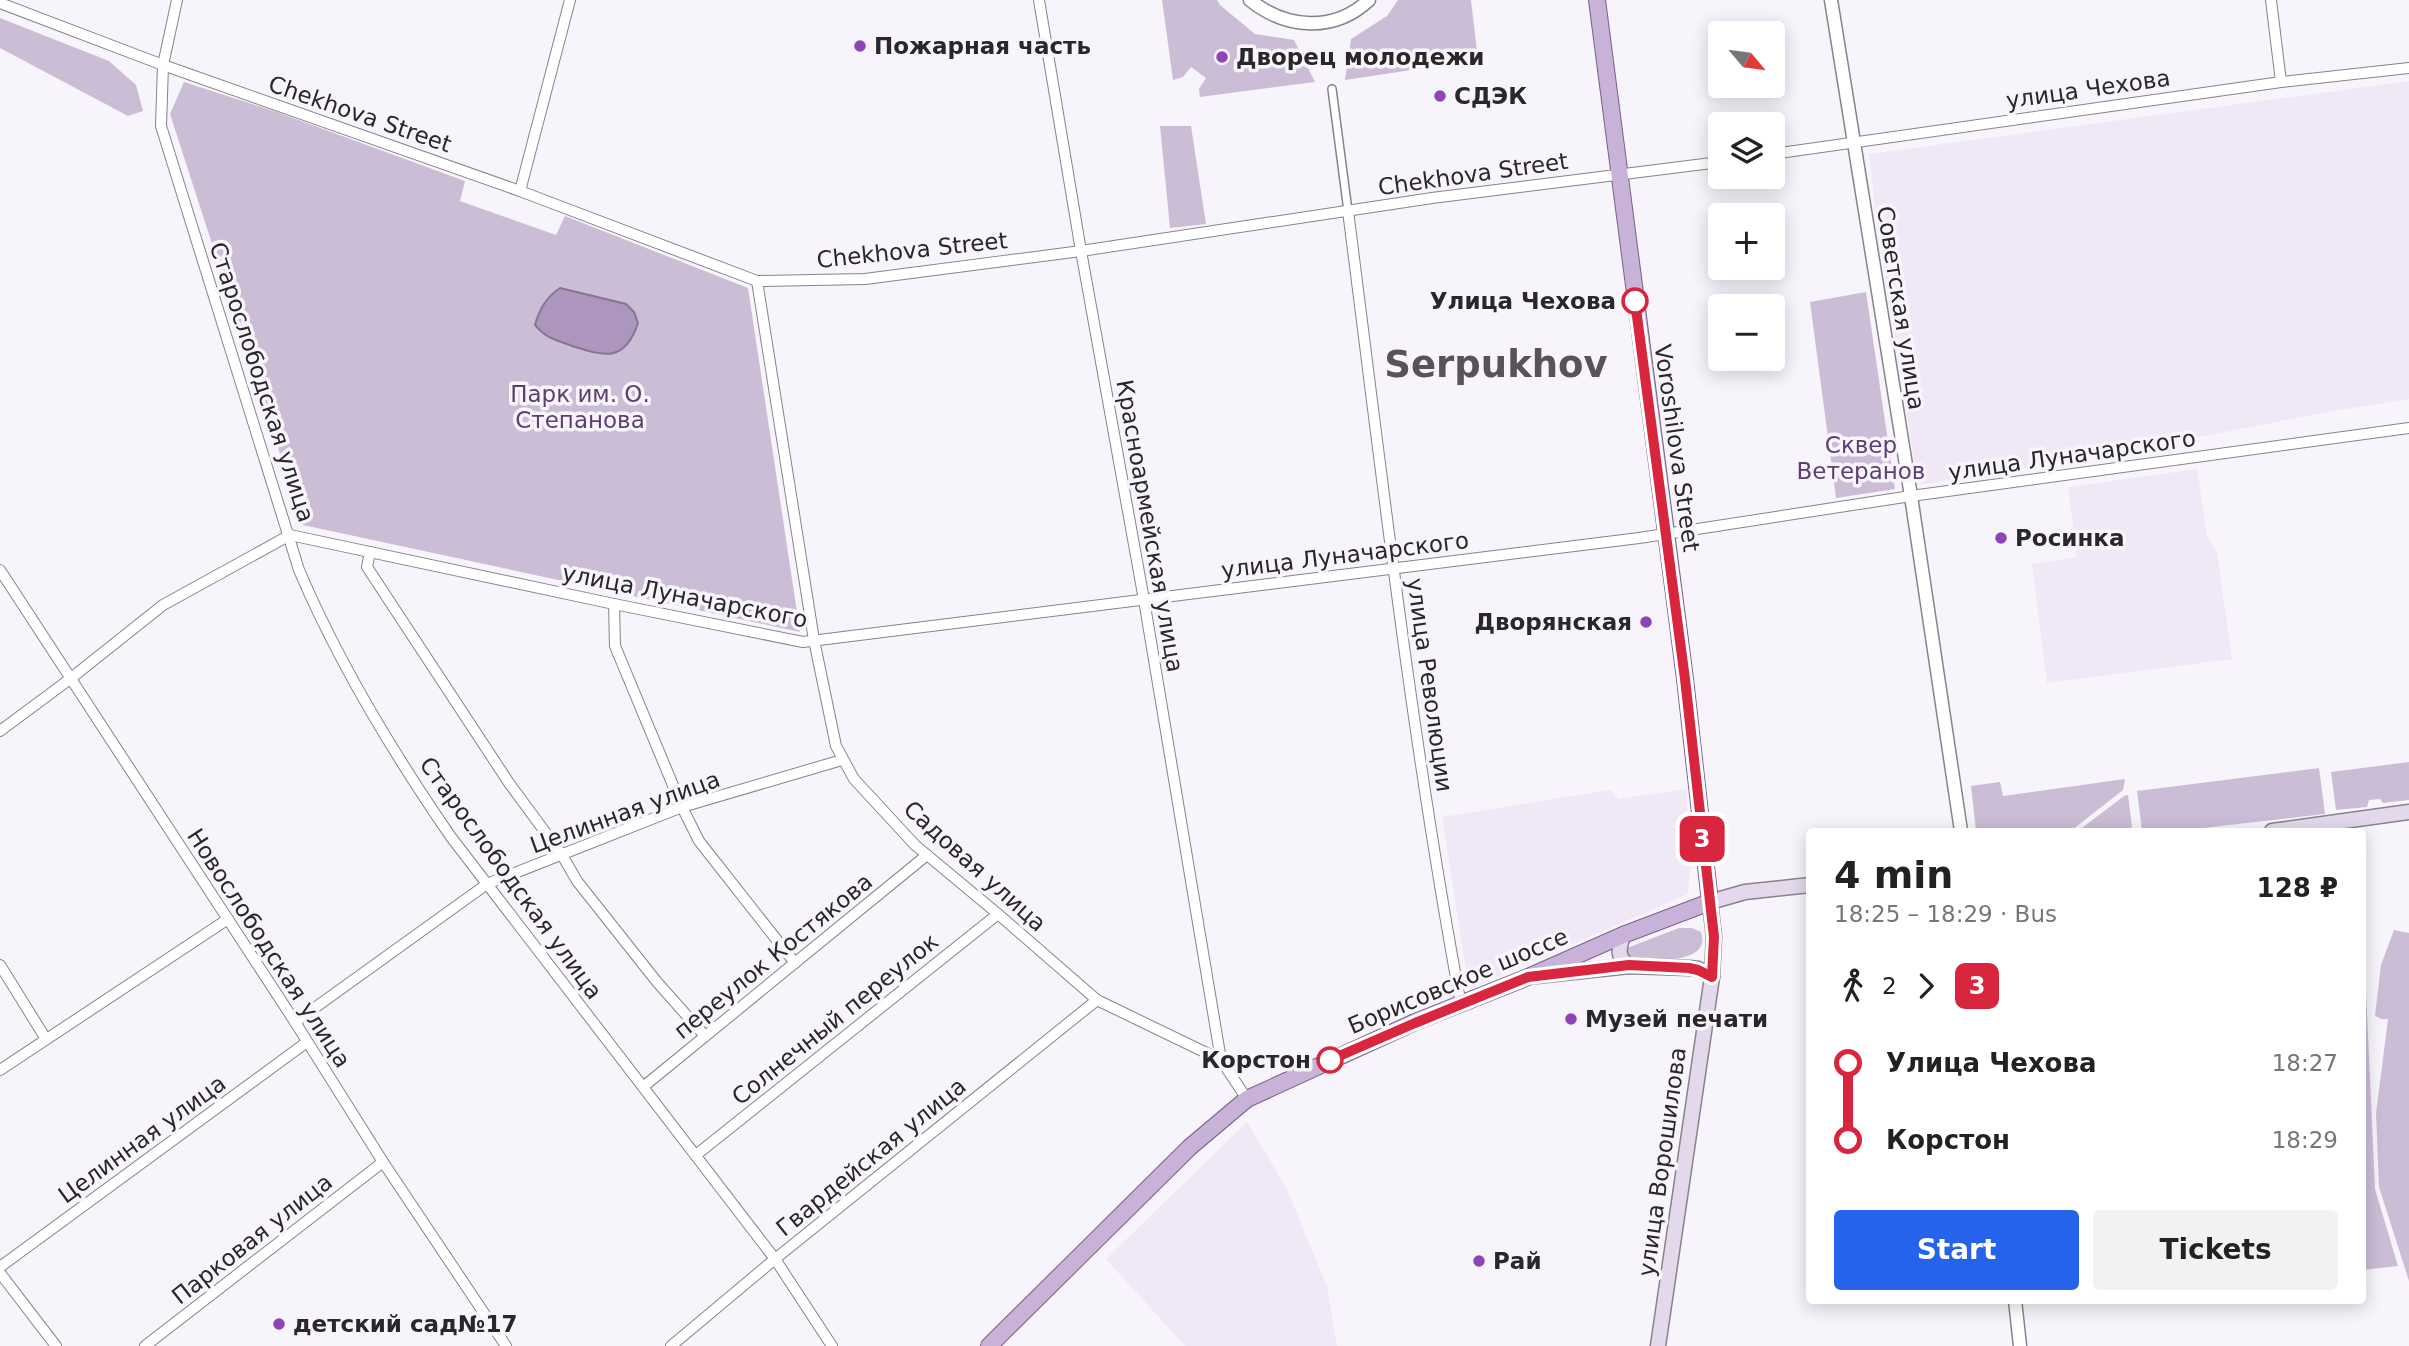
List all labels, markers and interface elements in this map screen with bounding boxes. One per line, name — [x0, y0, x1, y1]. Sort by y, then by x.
north arrow — [1708, 21, 1785, 98]
map controls — [1708, 21, 1785, 371]
place label: Пожарная часть — [874, 33, 1091, 59]
marker: Пожарная часть — [852, 38, 868, 54]
place label: Дворец молодежи — [1236, 44, 1484, 70]
marker: Дворец молодежи — [1214, 49, 1230, 65]
street label: улица Чехова — [2004, 65, 2172, 113]
street label: Chekhova Street — [265, 71, 455, 157]
place label: СДЭК — [1454, 83, 1527, 109]
marker: СДЭК — [1432, 88, 1448, 104]
button: layers — [1708, 112, 1785, 189]
street label: Chekhova Street — [1376, 148, 1570, 200]
button: + — [1708, 203, 1785, 280]
street label: Советская улица — [1872, 204, 1930, 412]
street label: Chekhova Street — [815, 227, 1009, 273]
street label: Старослободская улица — [204, 239, 320, 525]
place label: Улица Чехова — [1430, 288, 1616, 314]
marker: Улица Чехова — [1622, 288, 1648, 314]
button: − — [1708, 294, 1785, 371]
district label: Serpukhov — [1384, 343, 1608, 386]
street label: Voroshilova Street — [1650, 343, 1704, 553]
street label: Красноармейская улица — [1111, 378, 1189, 674]
park label: Парк им. О. Степанова — [510, 381, 650, 433]
street label: улица Луначарского — [1947, 425, 2197, 485]
park label: Сквер Ветеранов — [1797, 432, 1925, 484]
place label: Росинка — [2015, 525, 2124, 551]
street label: улица Луначарского — [1220, 527, 1470, 583]
marker: Росинка — [1993, 530, 2009, 546]
street label: улица Луначарского — [560, 559, 810, 633]
street label: улица Революции — [1402, 576, 1458, 794]
place label: Дворянская — [1475, 609, 1632, 635]
marker: Дворянская — [1638, 614, 1654, 630]
street label: Старослободская улица — [414, 752, 608, 1004]
street label: Целинная улица — [527, 766, 723, 858]
street label: Садовая улица — [899, 795, 1051, 937]
line badge: 3 — [1679, 816, 1725, 862]
street label: Новослободская улица — [182, 824, 356, 1072]
text: 3 — [1694, 825, 1710, 853]
text: 4 min — [1834, 853, 1953, 897]
street label: переулок Костякова — [669, 868, 877, 1044]
text: 128 ₽ — [2257, 873, 2338, 903]
text: 18:25 – 18:29 · Bus — [1834, 901, 2057, 927]
street label: Борисовское шоссе — [1344, 923, 1572, 1039]
street label: Солнечный переулок — [727, 928, 943, 1110]
icon: walk — [1834, 967, 1872, 1005]
icon: forward — [1907, 967, 1945, 1005]
text: 3 — [1969, 972, 1985, 1000]
text: 2 — [1882, 973, 1897, 999]
place label: Музей печати — [1585, 1006, 1768, 1032]
marker: Музей печати — [1563, 1011, 1579, 1027]
street label: улица Ворошилова — [1633, 1046, 1691, 1278]
place label: Корстон — [1201, 1047, 1311, 1073]
marker: Корстон — [1317, 1047, 1343, 1073]
text: Улица Чехова — [1886, 1048, 2096, 1078]
text: 18:27 — [2272, 1050, 2338, 1076]
street label: Целинная улица — [53, 1070, 231, 1208]
street label: Гвардейская улица — [771, 1073, 971, 1241]
text: Корстон — [1886, 1125, 2010, 1155]
text: 18:29 — [2272, 1127, 2338, 1153]
street label: Парковая улица — [167, 1168, 337, 1310]
button: Start — [1834, 1210, 2079, 1290]
button: Tickets — [2093, 1210, 2338, 1290]
place label: Рай — [1493, 1248, 1542, 1274]
marker: Рай — [1471, 1253, 1487, 1269]
place label: детский сад№17 — [293, 1311, 517, 1337]
marker: детский сад№17 — [271, 1316, 287, 1332]

